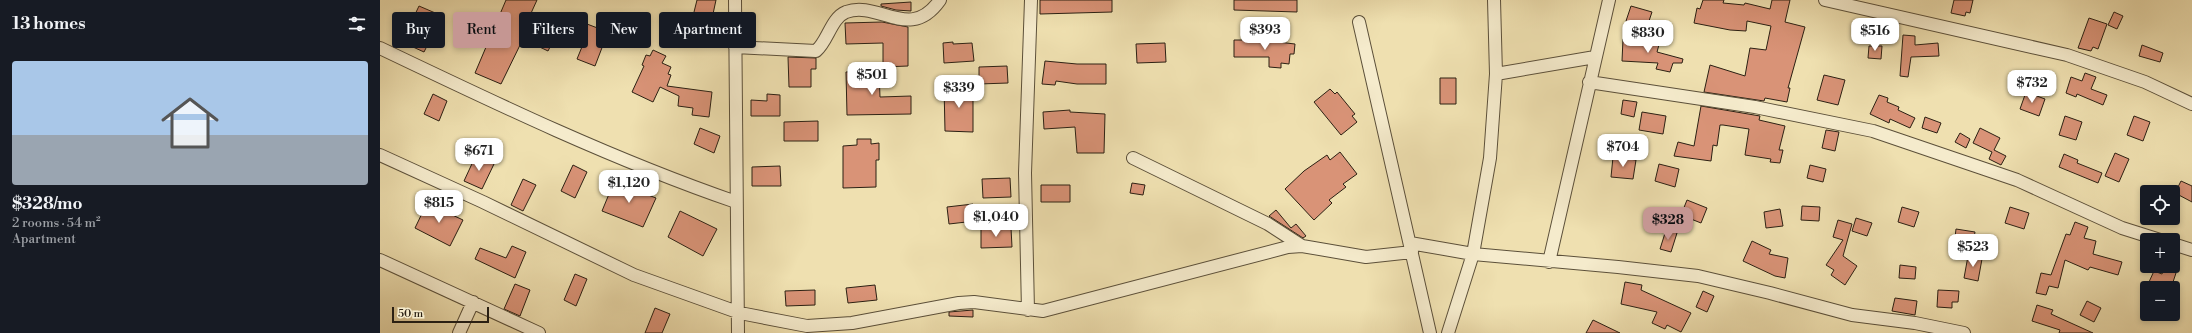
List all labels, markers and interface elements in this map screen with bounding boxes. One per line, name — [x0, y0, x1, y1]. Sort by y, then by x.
chip: Buy — [392, 12, 445, 48]
chip: Rent — [453, 12, 511, 48]
chip: Filters — [519, 12, 588, 48]
chip: New — [596, 12, 651, 48]
chip: Apartment — [659, 12, 756, 48]
text: 13 homes — [12, 13, 86, 35]
icon: filters — [346, 13, 368, 35]
pin: $393 — [1241, 17, 1289, 51]
pin: $516 — [1851, 18, 1899, 52]
pin: $830 — [1624, 20, 1672, 54]
text: $393 — [1249, 22, 1281, 38]
text: $516 — [1860, 23, 1890, 39]
text: $830 — [1631, 25, 1665, 41]
pin: $501 — [848, 62, 896, 96]
text: $501 — [856, 67, 888, 83]
pin: $732 — [2008, 70, 2056, 104]
pin: $339 — [935, 75, 983, 109]
text: $732 — [2016, 75, 2048, 91]
text: $339 — [943, 80, 975, 96]
icon: home — [154, 87, 226, 159]
pin: $704 — [1599, 134, 1647, 168]
pin: $671 — [455, 138, 503, 172]
text: $704 — [1606, 139, 1640, 155]
text: $671 — [464, 143, 494, 159]
pin: $1,120 — [596, 170, 662, 204]
text: $1,120 — [608, 175, 650, 191]
map controls — [2140, 185, 2180, 321]
button: locate — [2140, 185, 2180, 225]
pin: $815 — [415, 190, 463, 224]
text: $328/mo — [12, 193, 83, 215]
text: $815 — [424, 195, 454, 211]
pin: $1,040 — [963, 204, 1029, 238]
pin: $328 — [1644, 207, 1692, 241]
text: $1,040 — [973, 209, 1019, 225]
text: $328 — [1652, 212, 1684, 228]
text: 2 rooms · 54 m² — [12, 215, 101, 231]
text: Apartment — [12, 231, 76, 247]
button: + — [2140, 233, 2180, 273]
pin: $523 — [1949, 234, 1997, 268]
text: $523 — [1957, 239, 1989, 255]
button: − — [2140, 281, 2180, 321]
scale bar — [392, 305, 489, 324]
text: 50 m — [398, 307, 423, 321]

